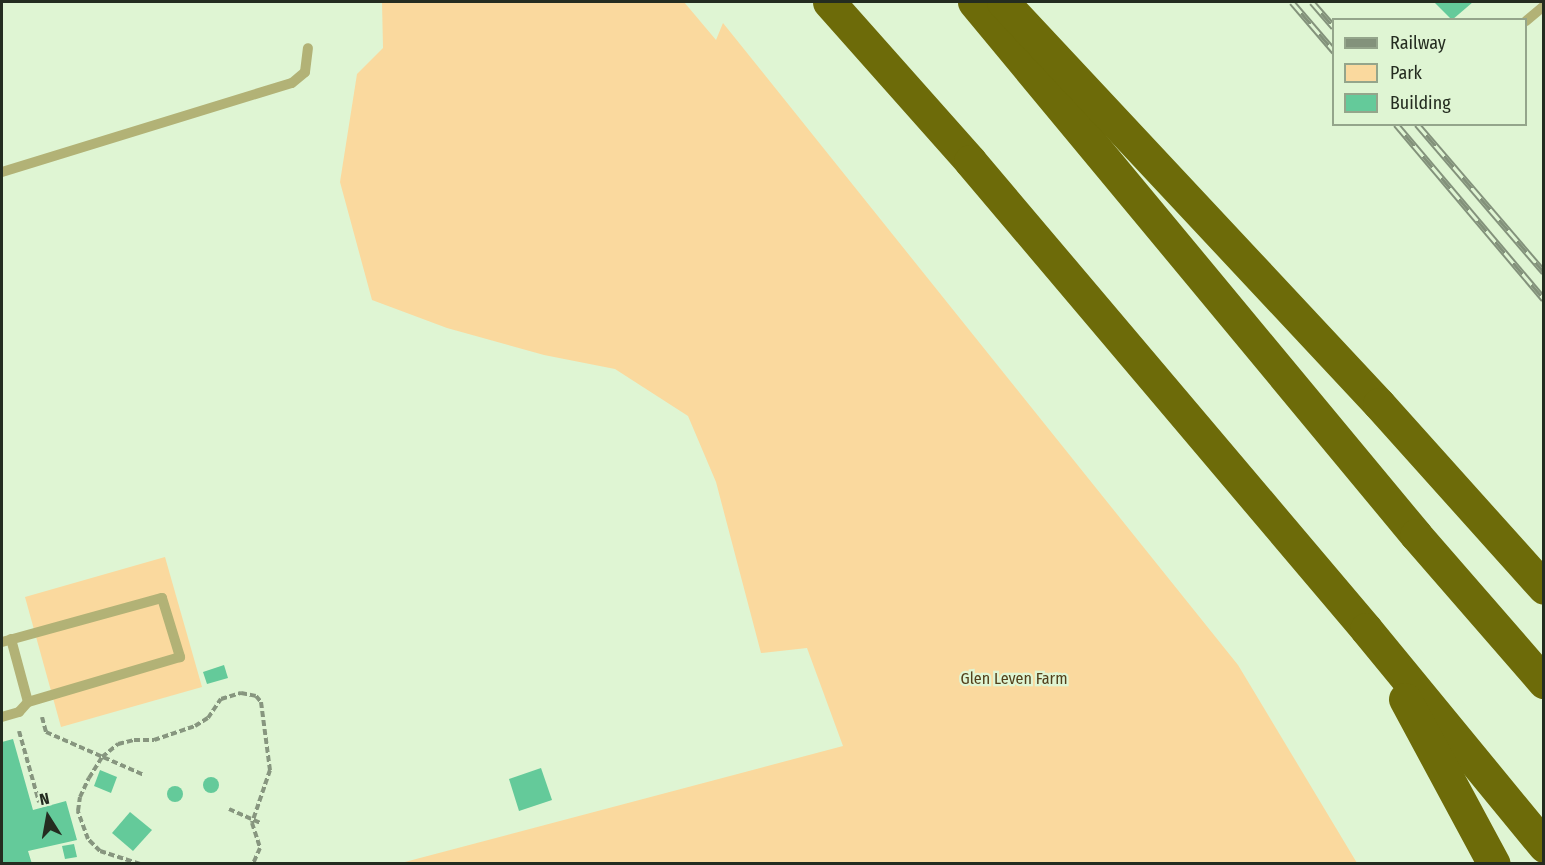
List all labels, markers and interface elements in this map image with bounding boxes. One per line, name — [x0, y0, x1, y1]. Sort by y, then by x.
legend — [1332, 18, 1527, 126]
text: Railway — [1390, 32, 1446, 54]
text: Park — [1390, 62, 1422, 84]
text: Building — [1390, 92, 1451, 114]
park label: Glen Leven Farm — [961, 669, 1067, 689]
north arrow — [18, 787, 78, 847]
text: N — [38, 789, 51, 809]

